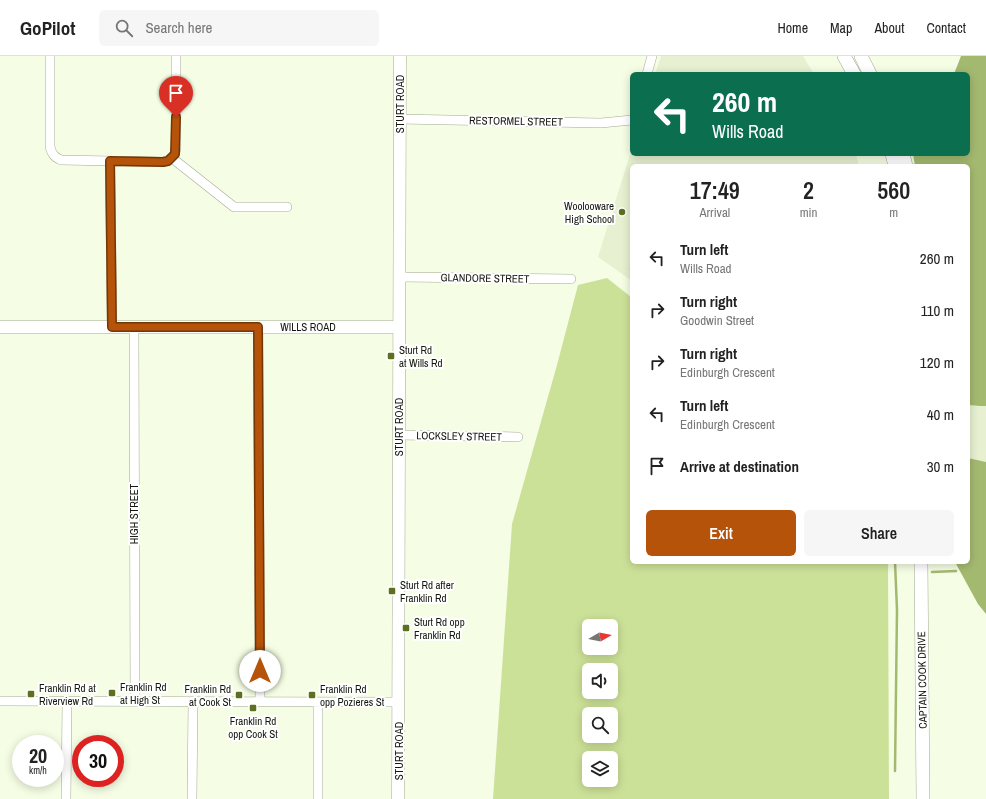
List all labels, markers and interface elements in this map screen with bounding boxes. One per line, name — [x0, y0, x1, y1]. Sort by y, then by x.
search box — [99, 10, 379, 46]
text: GoPilot — [20, 15, 75, 41]
icon: search — [113, 17, 135, 39]
text: Search here — [145, 17, 212, 38]
text: Home — [777, 19, 808, 37]
text: Map — [830, 19, 852, 37]
text: About — [874, 19, 904, 37]
text: Contact — [926, 19, 966, 37]
street label: STURT ROAD — [393, 75, 407, 133]
pin — [159, 76, 193, 117]
icon: arrive — [165, 82, 187, 104]
text: 260 m — [712, 83, 777, 121]
icon: left — [646, 88, 698, 140]
street label: RESTORMEL STREET — [469, 113, 563, 129]
text: Wills Road — [712, 119, 783, 144]
text: 17:49 — [690, 174, 740, 206]
text: 2 — [803, 174, 814, 206]
text: 560 — [877, 174, 910, 206]
place label: Woolooware High School — [564, 199, 614, 226]
text: Arrival — [699, 204, 730, 221]
text: min — [800, 204, 817, 221]
text: m — [889, 204, 898, 221]
marker: Woolooware High School — [617, 207, 627, 217]
text: Turn left — [680, 239, 728, 260]
icon: left — [646, 247, 668, 269]
text: 260 m — [920, 248, 954, 269]
text: Wills Road — [680, 260, 732, 277]
street label: GLANDORE STREET — [441, 270, 530, 286]
text: Turn right — [680, 291, 737, 312]
icon: right — [646, 299, 668, 321]
text: 110 m — [921, 300, 954, 321]
text: Goodwin Street — [680, 312, 754, 329]
street label: WILLS ROAD — [280, 320, 336, 334]
place label: Sturt Rd at Wills Rd — [399, 343, 443, 370]
text: Turn right — [680, 343, 737, 364]
marker: Sturt Rd at Wills Rd — [386, 351, 396, 361]
icon: right — [646, 351, 668, 373]
text: 120 m — [920, 352, 954, 373]
text: Edinburgh Crescent — [680, 364, 775, 381]
text: Turn left — [680, 395, 728, 416]
street label: STURT ROAD — [392, 398, 406, 456]
icon: left — [646, 403, 668, 425]
text: 40 m — [927, 404, 954, 425]
text: Edinburgh Crescent — [680, 416, 775, 433]
street label: LOCKSLEY STREET — [416, 428, 502, 444]
icon: arrive — [646, 455, 668, 477]
text: Arrive at destination — [680, 456, 799, 477]
text: 30 m — [927, 456, 954, 477]
street label: HIGH STREET — [127, 483, 141, 544]
button: Exit — [646, 510, 796, 556]
button: Share — [804, 510, 954, 556]
place label: Sturt Rd after Franklin Rd — [400, 578, 454, 605]
marker: Sturt Rd after Franklin Rd — [387, 586, 397, 596]
place label: Sturt Rd opp Franklin Rd — [414, 615, 465, 642]
north arrow — [582, 619, 618, 655]
map controls — [582, 619, 618, 787]
marker: Sturt Rd opp Franklin Rd — [401, 623, 411, 633]
street label: CAPTAIN COOK DRIVE — [914, 631, 930, 729]
position arrow — [239, 650, 281, 692]
button: sound — [582, 663, 618, 699]
place label: Franklin Rd at High St — [120, 680, 167, 707]
place label: Franklin Rd at Riverview Rd — [39, 681, 96, 708]
place label: Franklin Rd at Cook St — [184, 682, 231, 709]
place label: Franklin Rd opp Pozieres St — [320, 682, 385, 709]
marker: Franklin Rd at High St — [107, 688, 117, 698]
marker: Franklin Rd at Riverview Rd — [26, 689, 36, 699]
marker: Franklin Rd at Cook St — [234, 690, 244, 700]
marker: Franklin Rd opp Pozieres St — [307, 690, 317, 700]
marker: Franklin Rd opp Cook St — [248, 703, 258, 713]
button: search — [582, 707, 618, 743]
place label: Franklin Rd opp Cook St — [228, 714, 278, 741]
street label: STURT ROAD — [392, 722, 406, 780]
speed limit sign: 30 — [72, 735, 124, 787]
text: 20 — [29, 742, 47, 769]
button: layers — [582, 751, 618, 787]
text: km/h — [29, 764, 47, 777]

